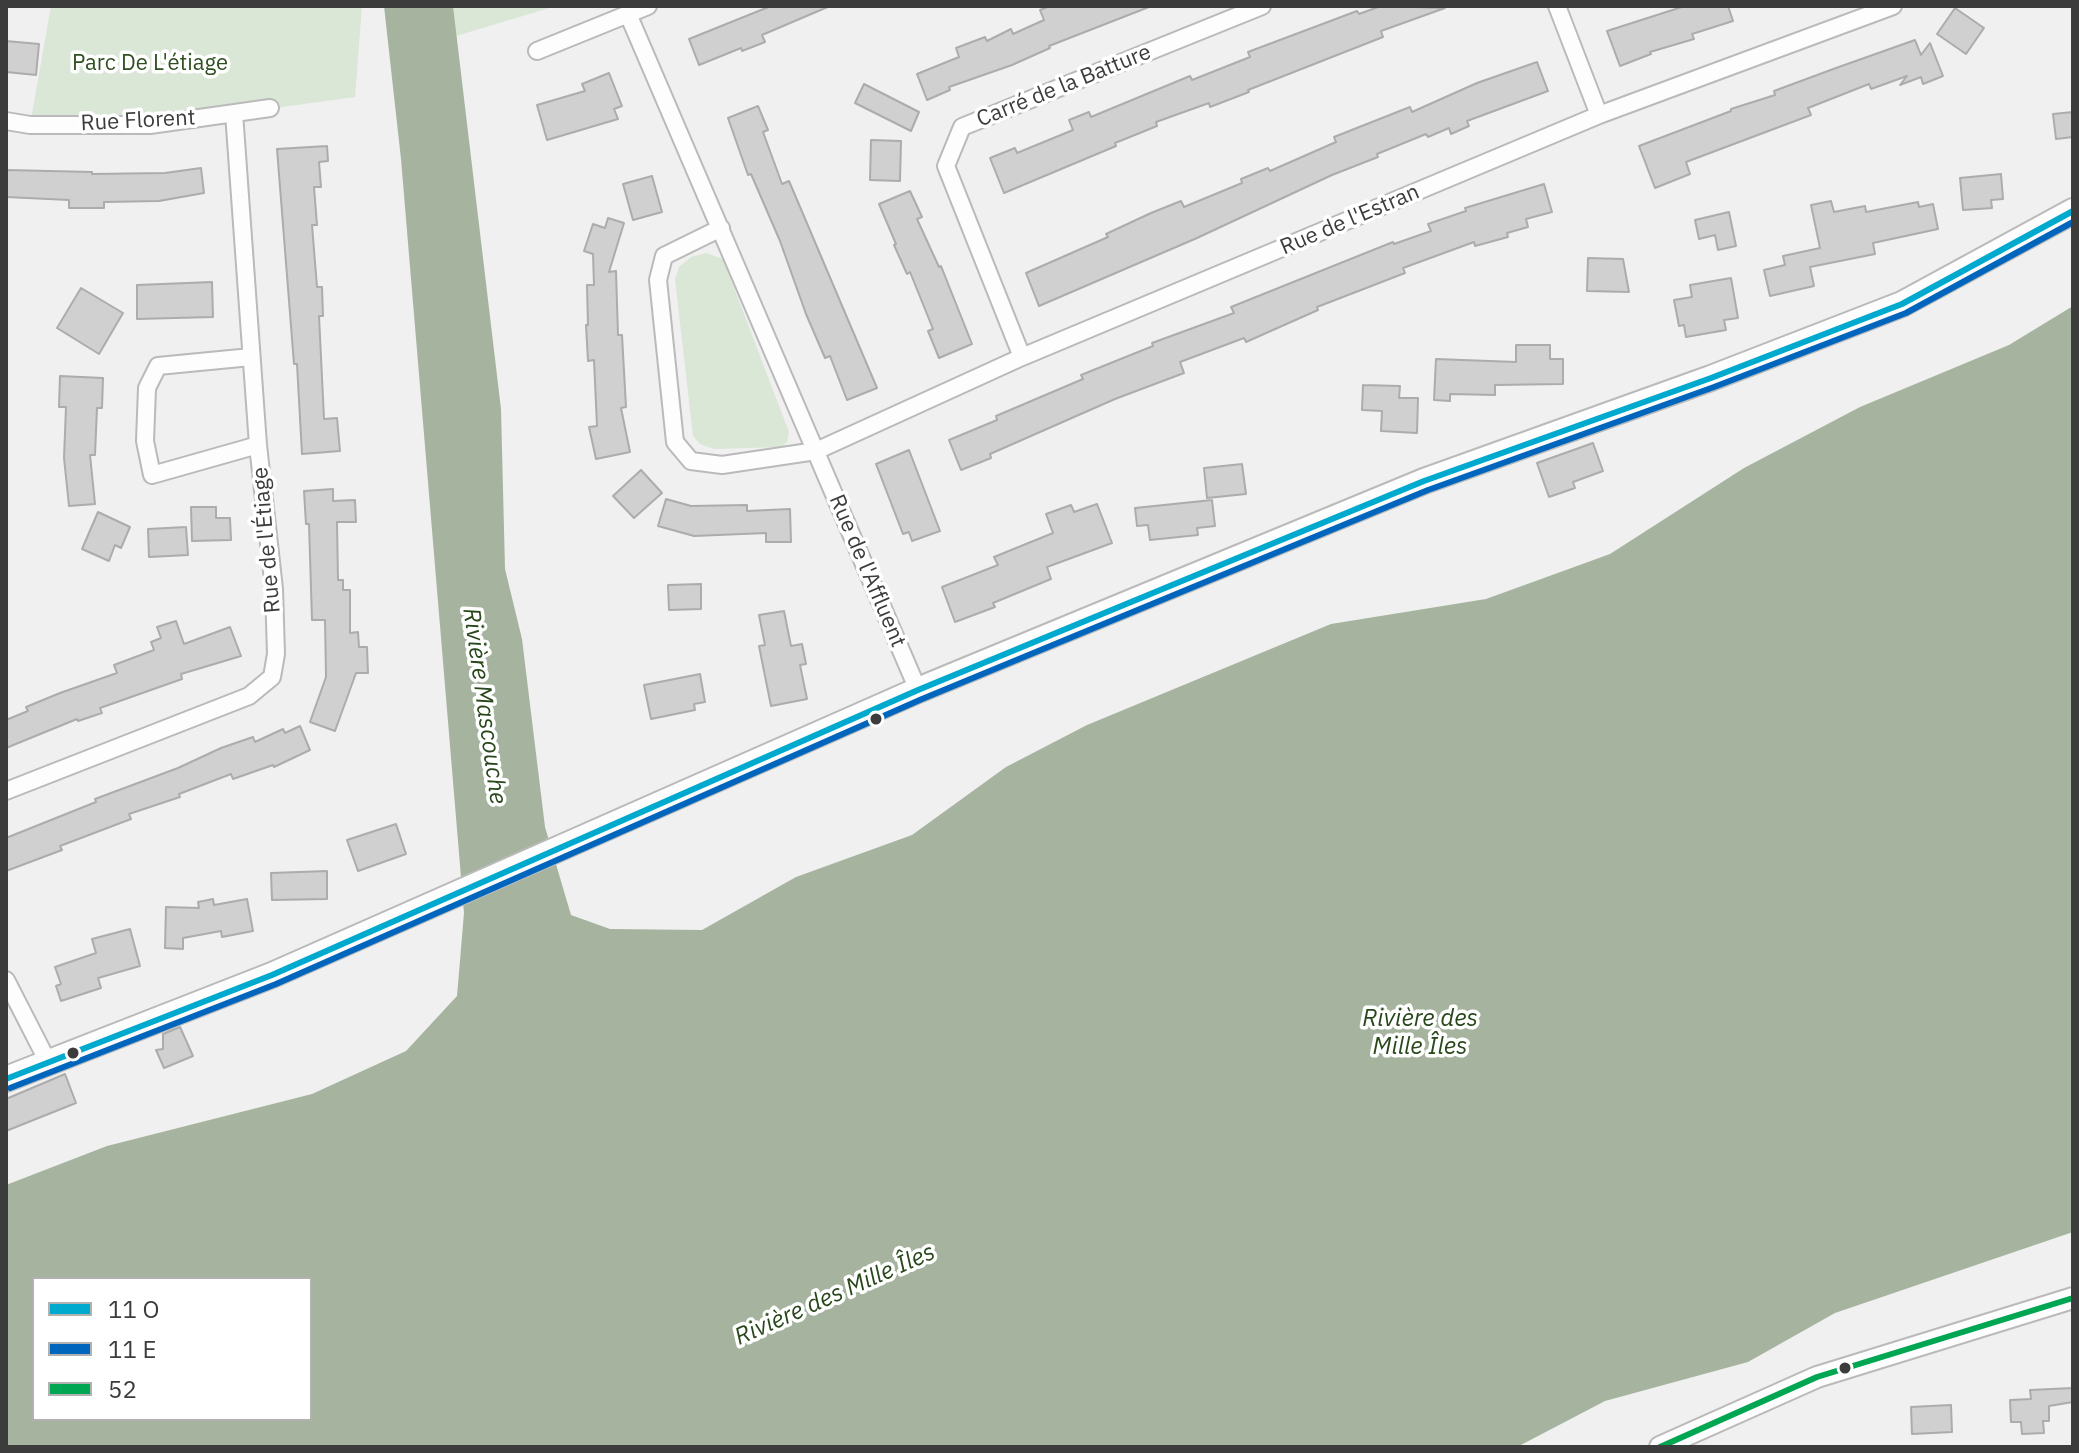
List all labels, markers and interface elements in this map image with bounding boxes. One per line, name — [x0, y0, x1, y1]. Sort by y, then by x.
street label: Carré de la Batture — [973, 39, 1155, 133]
park label: Parc De L'étiage — [72, 51, 228, 77]
street label: Rue Florent — [80, 105, 196, 137]
street label: Rue de l'Estran — [1276, 179, 1424, 261]
street label: Rue de l'Étiage — [247, 466, 287, 614]
street label: Rue de l'Affluent — [823, 491, 911, 651]
water label: Rivière Mascouche — [456, 606, 512, 806]
unlabelled marker — [868, 711, 884, 727]
water label: Rivière des Mille Îles — [1362, 1005, 1478, 1061]
unlabelled marker — [65, 1045, 81, 1061]
water label: Rivière des Mille Îles — [730, 1238, 940, 1352]
legend — [32, 1277, 312, 1421]
text: 11 O — [108, 1293, 159, 1325]
text: 11 E — [108, 1333, 156, 1365]
unlabelled marker — [1837, 1360, 1853, 1376]
text: 52 — [108, 1373, 137, 1405]

